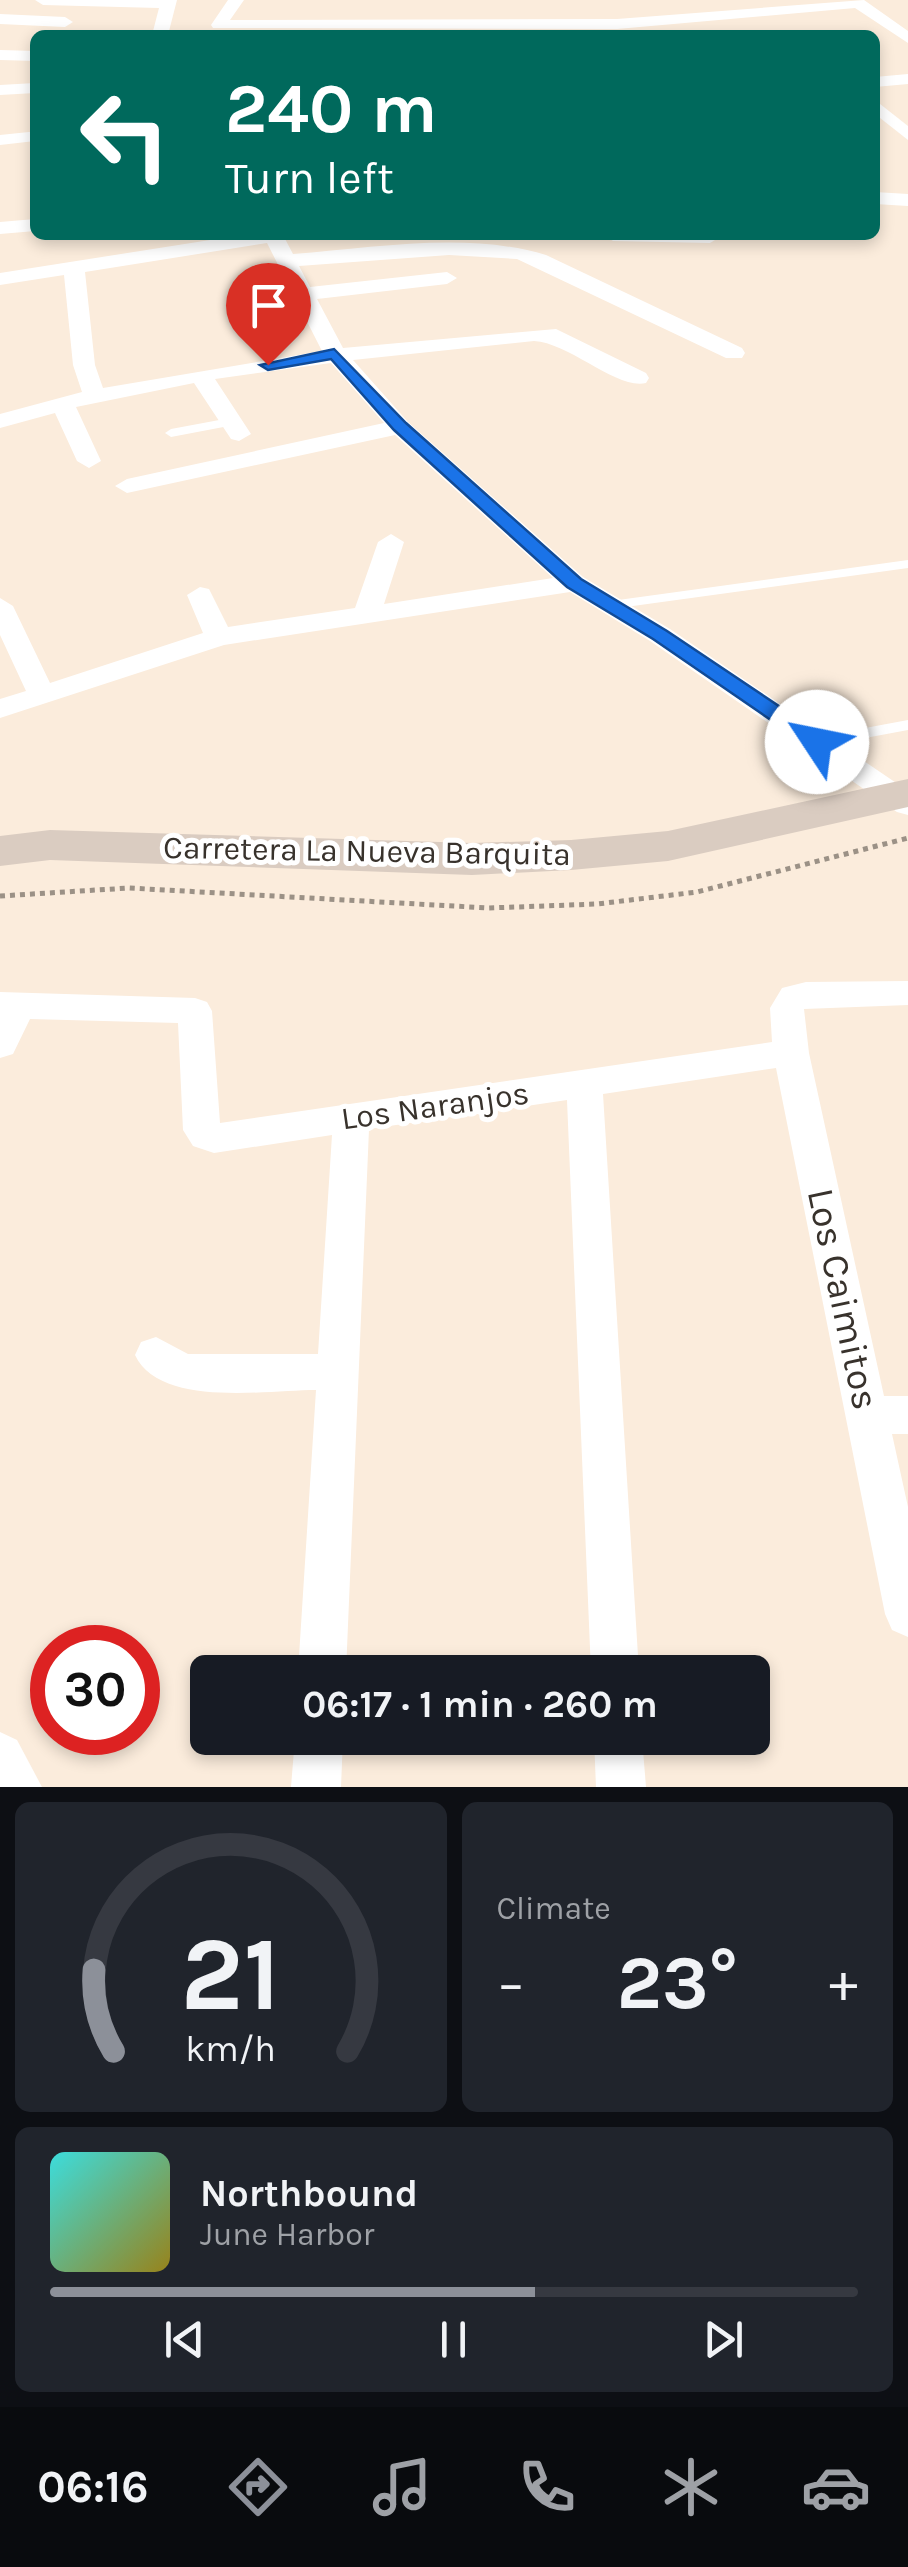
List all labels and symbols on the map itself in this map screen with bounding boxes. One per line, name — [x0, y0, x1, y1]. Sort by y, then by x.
pin — [226, 263, 311, 366]
position arrow — [765, 690, 869, 794]
street label: Carretera La Nueva Barquita — [163, 829, 571, 873]
street label: Los Naranjos — [339, 1075, 531, 1137]
street label: Los Caimitos — [798, 1184, 888, 1414]
speed limit sign: 30 — [30, 1625, 160, 1755]

